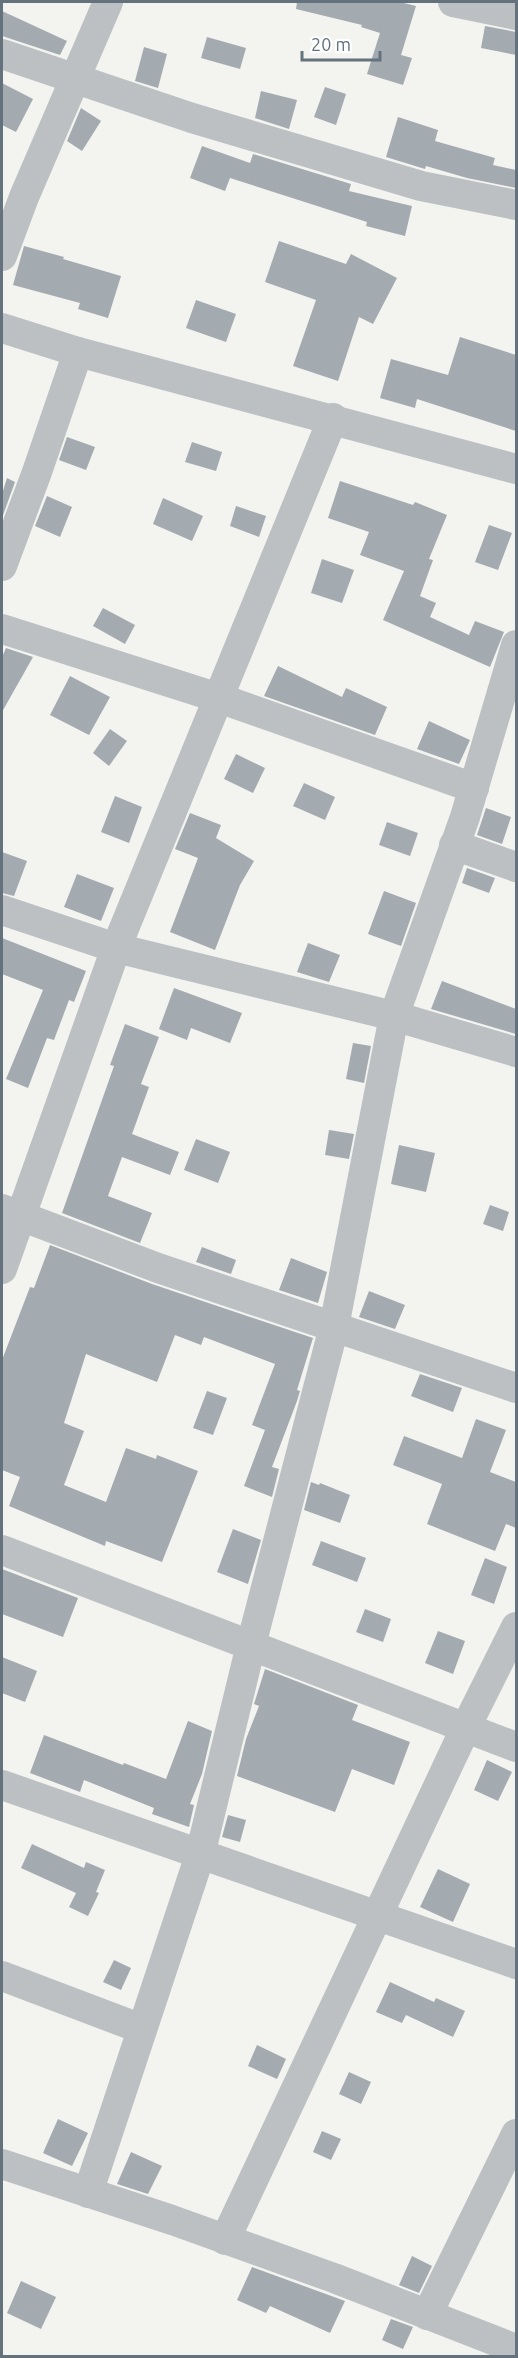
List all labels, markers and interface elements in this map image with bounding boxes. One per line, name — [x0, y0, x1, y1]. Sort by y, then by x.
scale bar — [302, 24, 380, 62]
text: 20 m — [311, 34, 351, 54]

